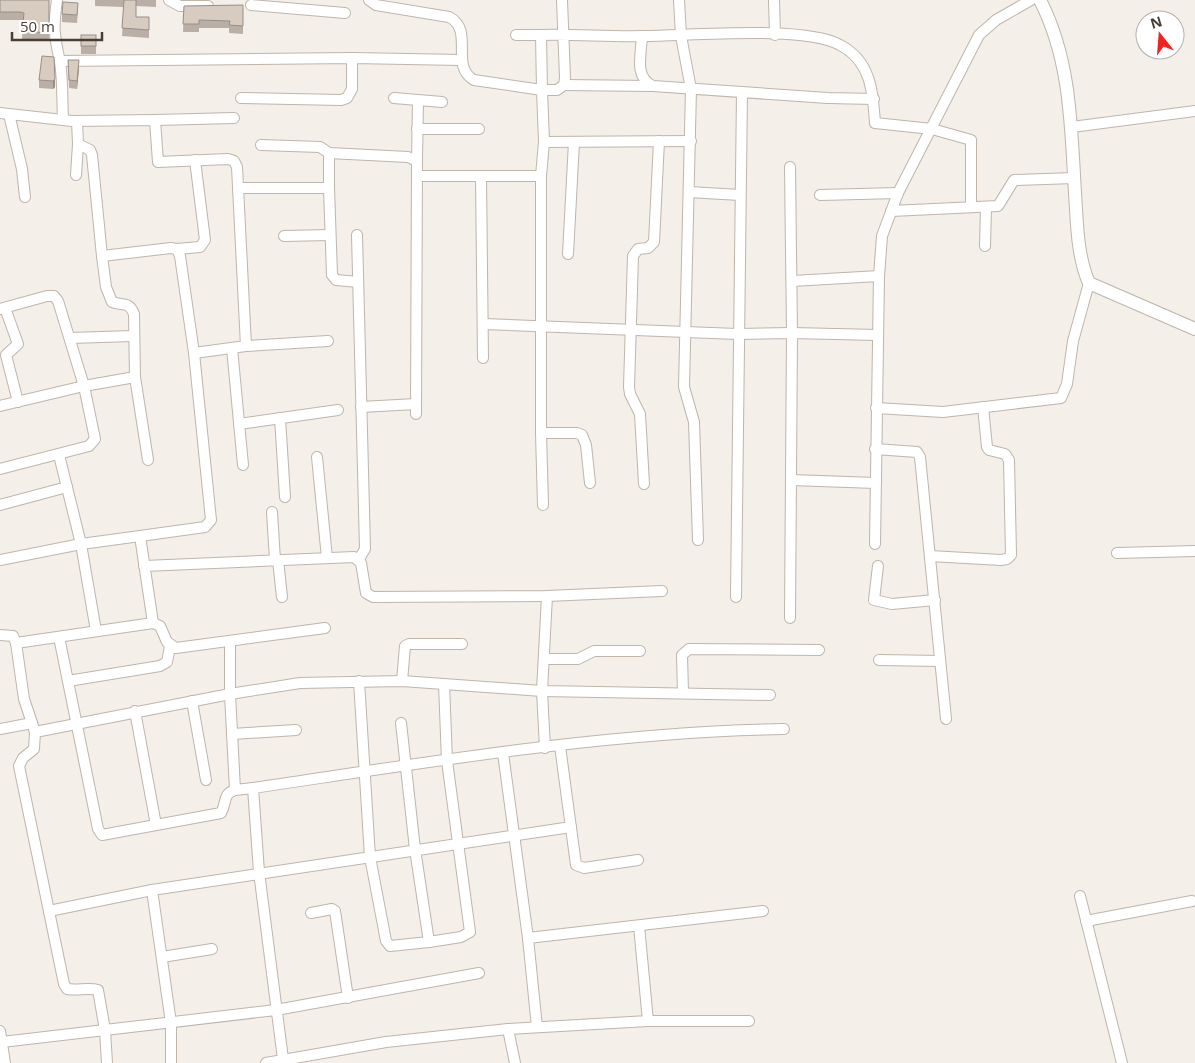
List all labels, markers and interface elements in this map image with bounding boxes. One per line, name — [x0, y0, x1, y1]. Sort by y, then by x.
scale bar — [12, 10, 102, 42]
north arrow — [1135, 10, 1185, 60]
text: N — [1148, 11, 1164, 33]
text: 50 m — [20, 16, 55, 36]

